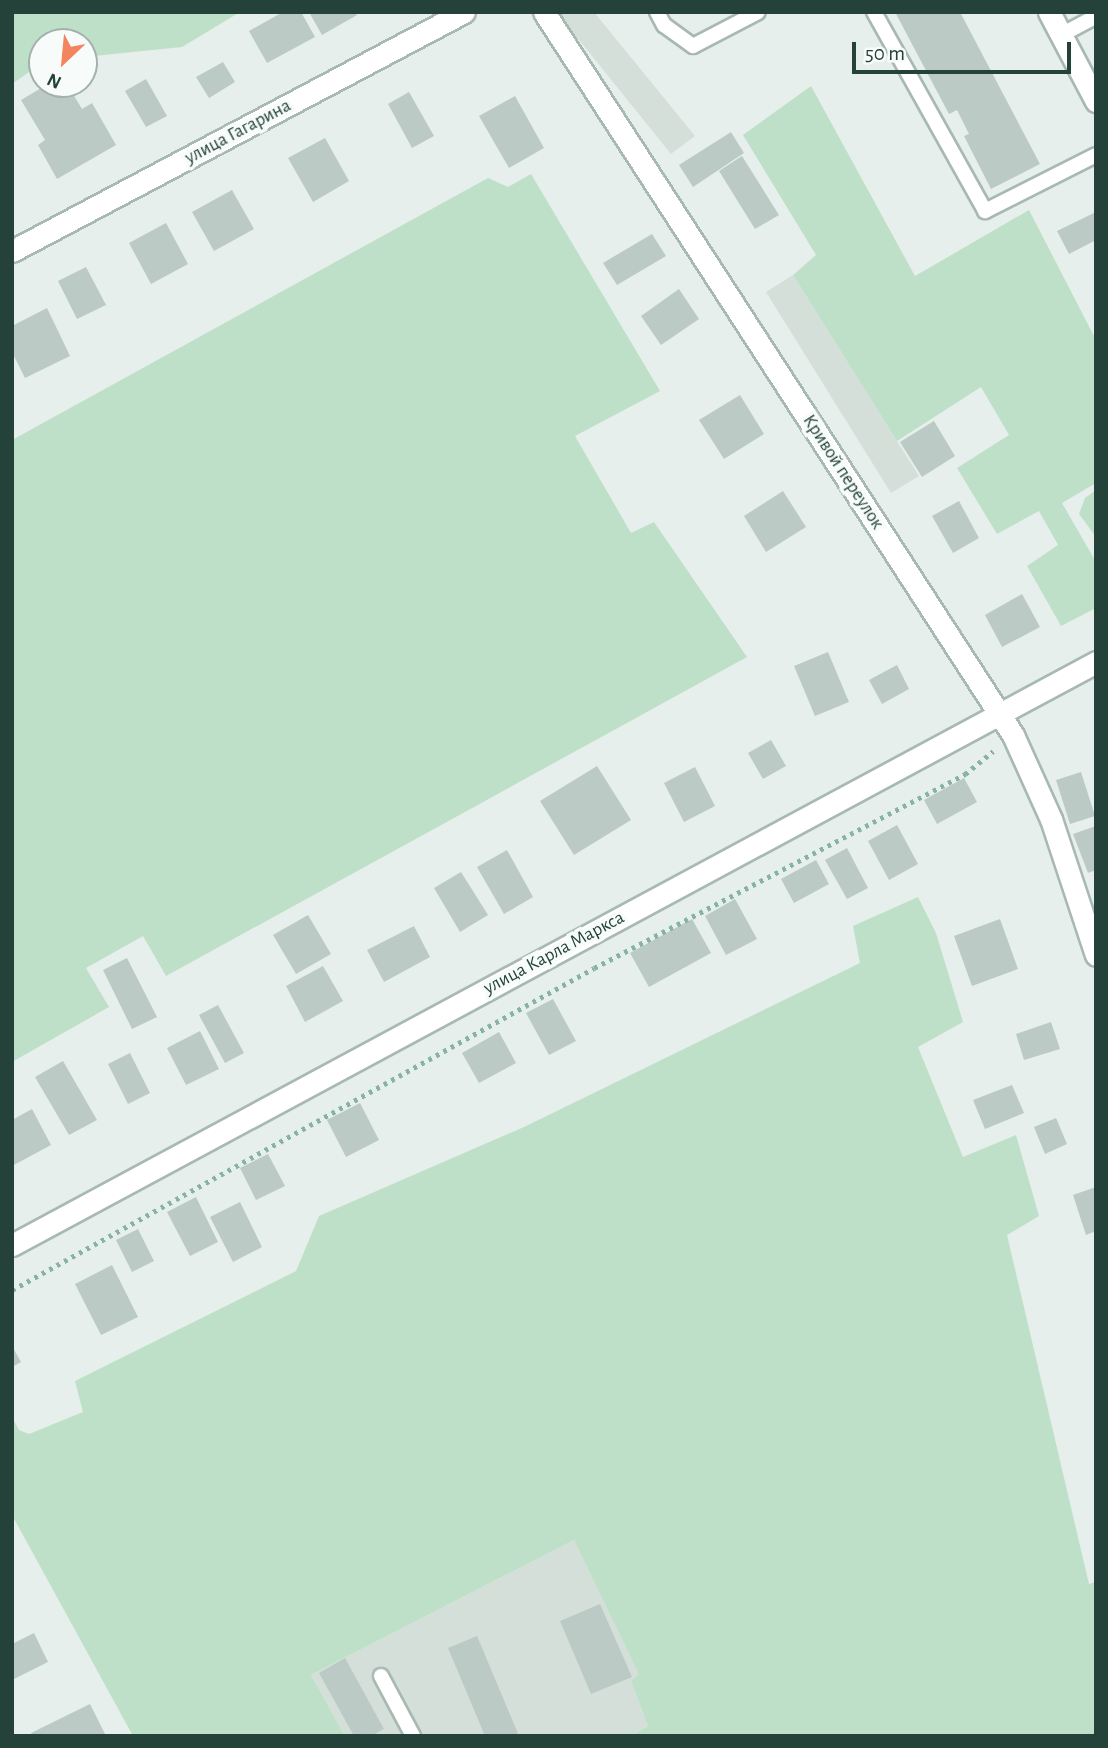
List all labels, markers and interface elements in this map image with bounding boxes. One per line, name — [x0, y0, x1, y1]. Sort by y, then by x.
north arrow — [28, 28, 98, 98]
scale bar — [856, 28, 1075, 72]
text: 50 m — [865, 43, 905, 64]
text: N — [44, 69, 65, 92]
street label: улица Гагарина — [181, 95, 295, 169]
street label: Кривой переулок — [797, 410, 889, 534]
street label: улица Карла Маркса — [480, 906, 628, 1000]

